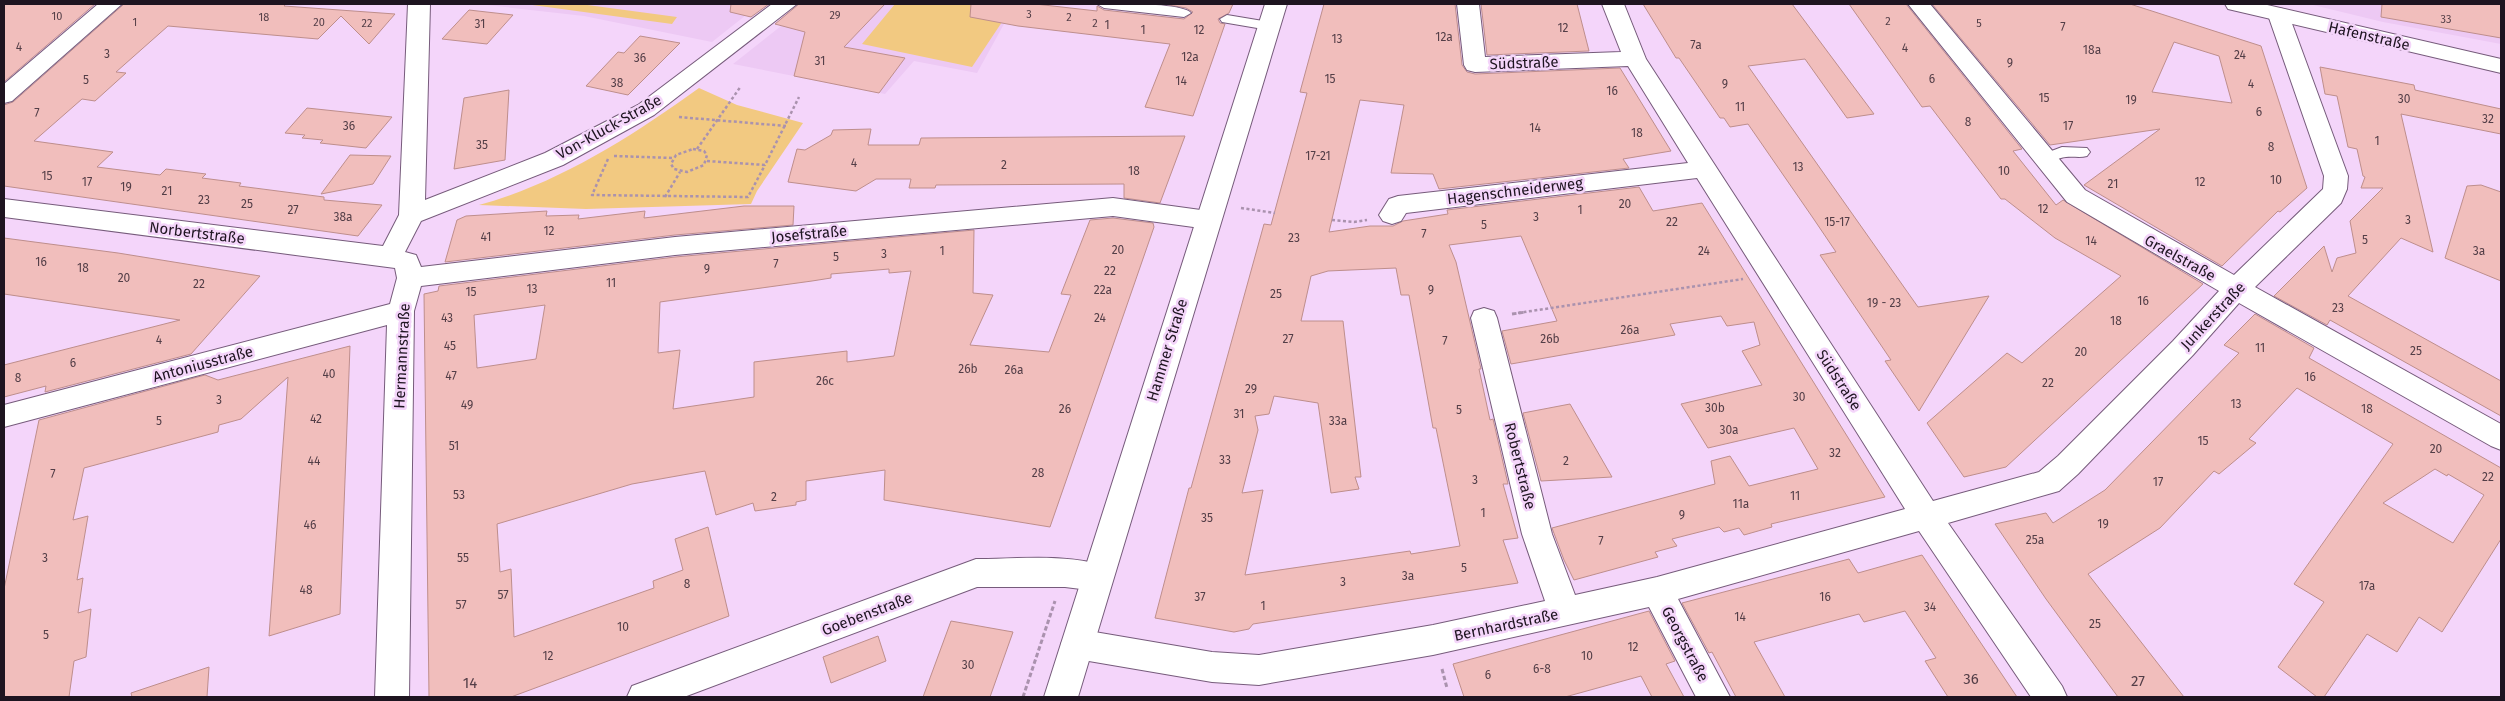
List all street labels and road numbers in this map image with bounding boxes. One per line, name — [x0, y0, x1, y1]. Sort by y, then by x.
street label: Hafenstraße — [2326, 18, 2412, 54]
street label: Südstraße — [1489, 53, 1559, 73]
street label: Von-Kluck-Straße — [553, 91, 665, 163]
street label: Hagenschneiderweg — [1446, 174, 1584, 208]
street label: Norbertstraße — [148, 218, 246, 248]
street label: Josefstraße — [770, 222, 848, 246]
street label: Graelstraße — [2141, 231, 2219, 285]
street label: Junkerstraße — [2177, 278, 2249, 354]
street label: Hammer Straße — [1143, 297, 1191, 403]
street label: Hermannstraße — [390, 303, 414, 409]
street label: Antoniusstraße — [151, 342, 255, 386]
street label: Südstraße — [1813, 346, 1865, 414]
street label: Robertstraße — [1501, 421, 1539, 511]
street label: Goebenstraße — [819, 589, 915, 639]
street label: Georgstraße — [1658, 603, 1712, 685]
street label: Bernhardstraße — [1452, 605, 1560, 645]

